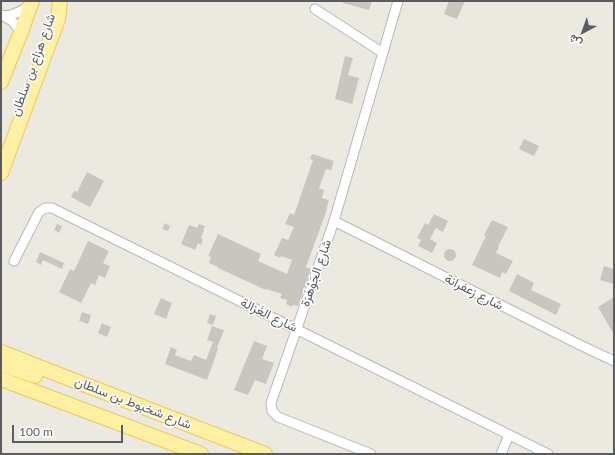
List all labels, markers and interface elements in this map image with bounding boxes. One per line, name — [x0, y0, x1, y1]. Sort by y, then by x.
street label: شارع هزاع بن سلطان — [7, 11, 59, 119]
north arrow — [563, 12, 603, 52]
text: ش — [566, 32, 584, 51]
street label: شارع الجَوْهَرَة — [297, 237, 335, 309]
street label: شارع زعفرانة — [442, 271, 506, 313]
street label: شارع الغَزالة — [238, 295, 300, 335]
street label: شارع شخبوط بن سلطان — [72, 374, 194, 432]
scale bar — [14, 417, 125, 443]
text: 100 m — [19, 424, 53, 439]

